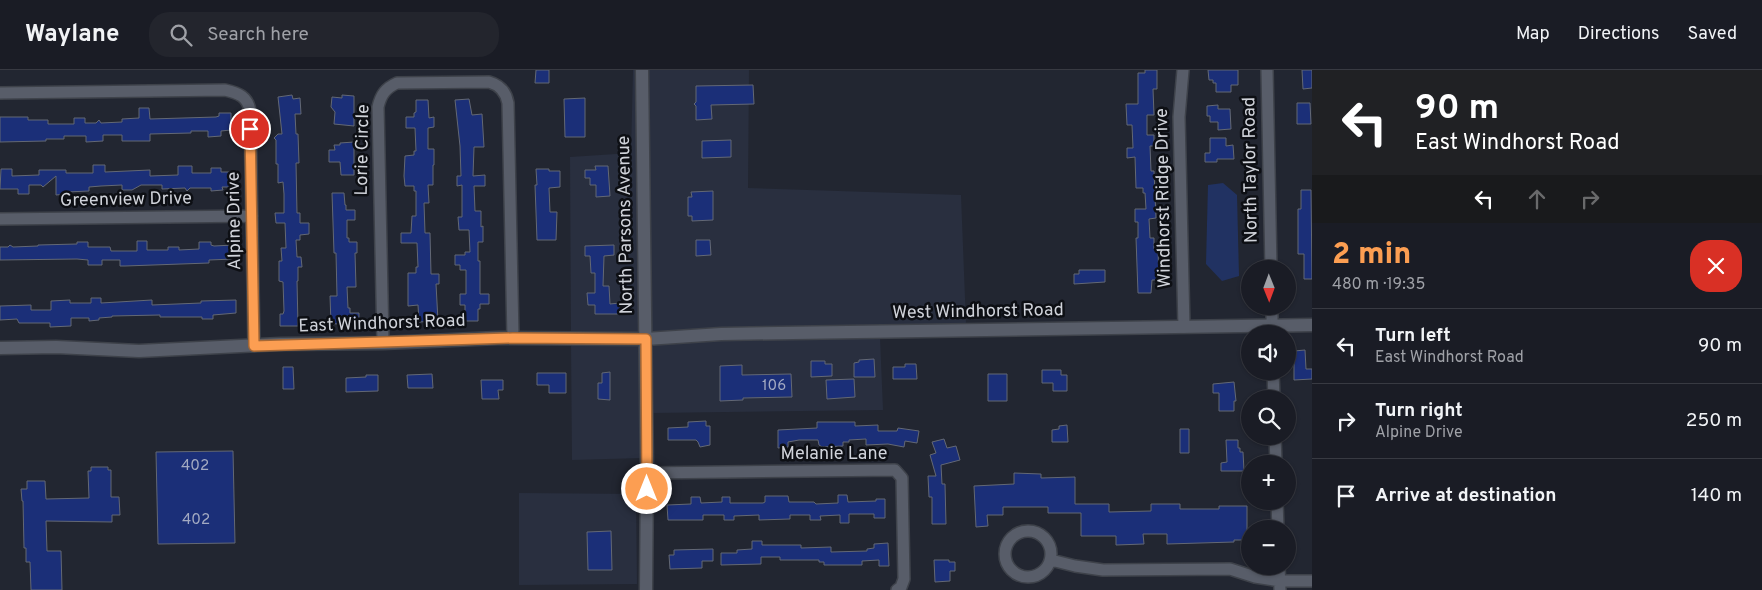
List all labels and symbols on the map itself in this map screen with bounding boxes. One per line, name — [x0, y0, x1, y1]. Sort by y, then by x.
street label: North Taylor Road — [1238, 97, 1264, 243]
street label: Lorie Circle — [351, 104, 375, 196]
pin — [229, 108, 271, 150]
street label: Windhorst Ridge Drive — [1151, 108, 1177, 288]
street label: North Parsons Avenue — [613, 135, 639, 315]
street label: Alpine Drive — [223, 171, 247, 271]
street label: Greenview Drive — [60, 187, 192, 213]
north arrow — [1241, 260, 1296, 315]
street label: West Windhorst Road — [892, 299, 1064, 325]
street label: East Windhorst Road — [298, 310, 466, 338]
house number: 106 — [762, 377, 786, 396]
street label: Melanie Lane — [780, 443, 888, 466]
house number: 402 — [181, 457, 209, 476]
position arrow — [620, 462, 672, 514]
house number: 402 — [182, 511, 210, 530]

